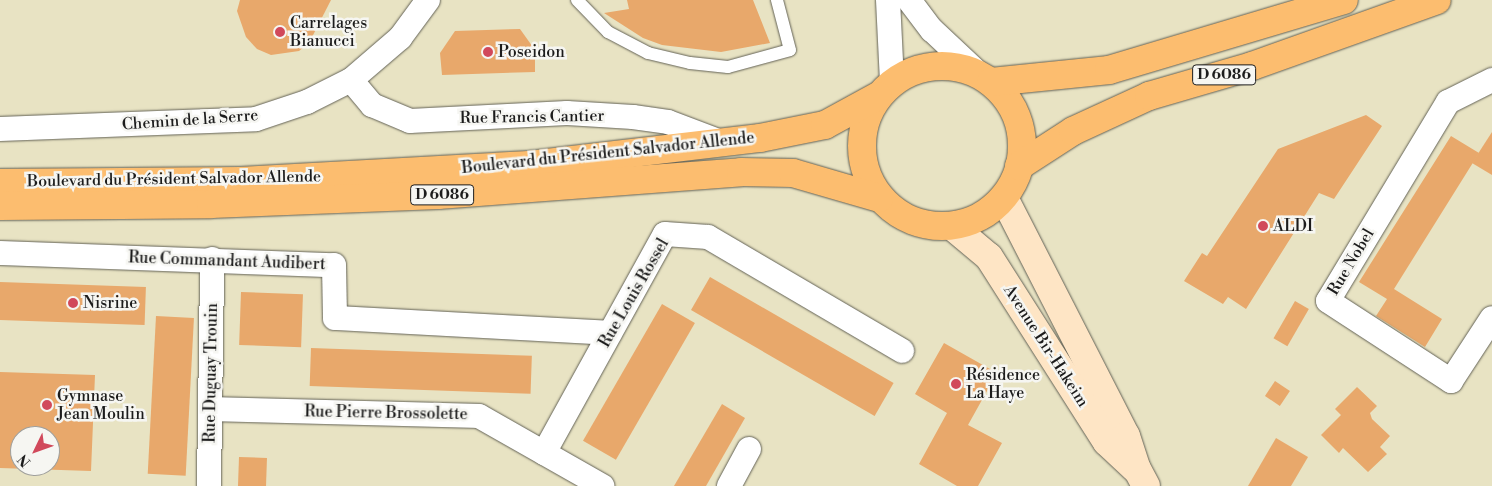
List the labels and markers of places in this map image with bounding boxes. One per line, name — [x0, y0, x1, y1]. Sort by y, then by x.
place label: Carrelages Bianucci — [290, 13, 367, 51]
marker: Carrelages Bianucci — [274, 26, 286, 38]
place label: Poseidon — [498, 42, 565, 62]
marker: Poseidon — [482, 46, 494, 58]
place label: ALDI — [1273, 216, 1313, 236]
marker: ALDI — [1257, 220, 1269, 232]
place label: Nisrine — [83, 293, 137, 313]
marker: Nisrine — [67, 297, 79, 309]
place label: Résidence La Haye — [966, 365, 1040, 403]
marker: Résidence La Haye — [950, 378, 962, 390]
place label: Gymnase Jean Moulin — [57, 386, 145, 424]
marker: Gymnase Jean Moulin — [41, 399, 53, 411]

